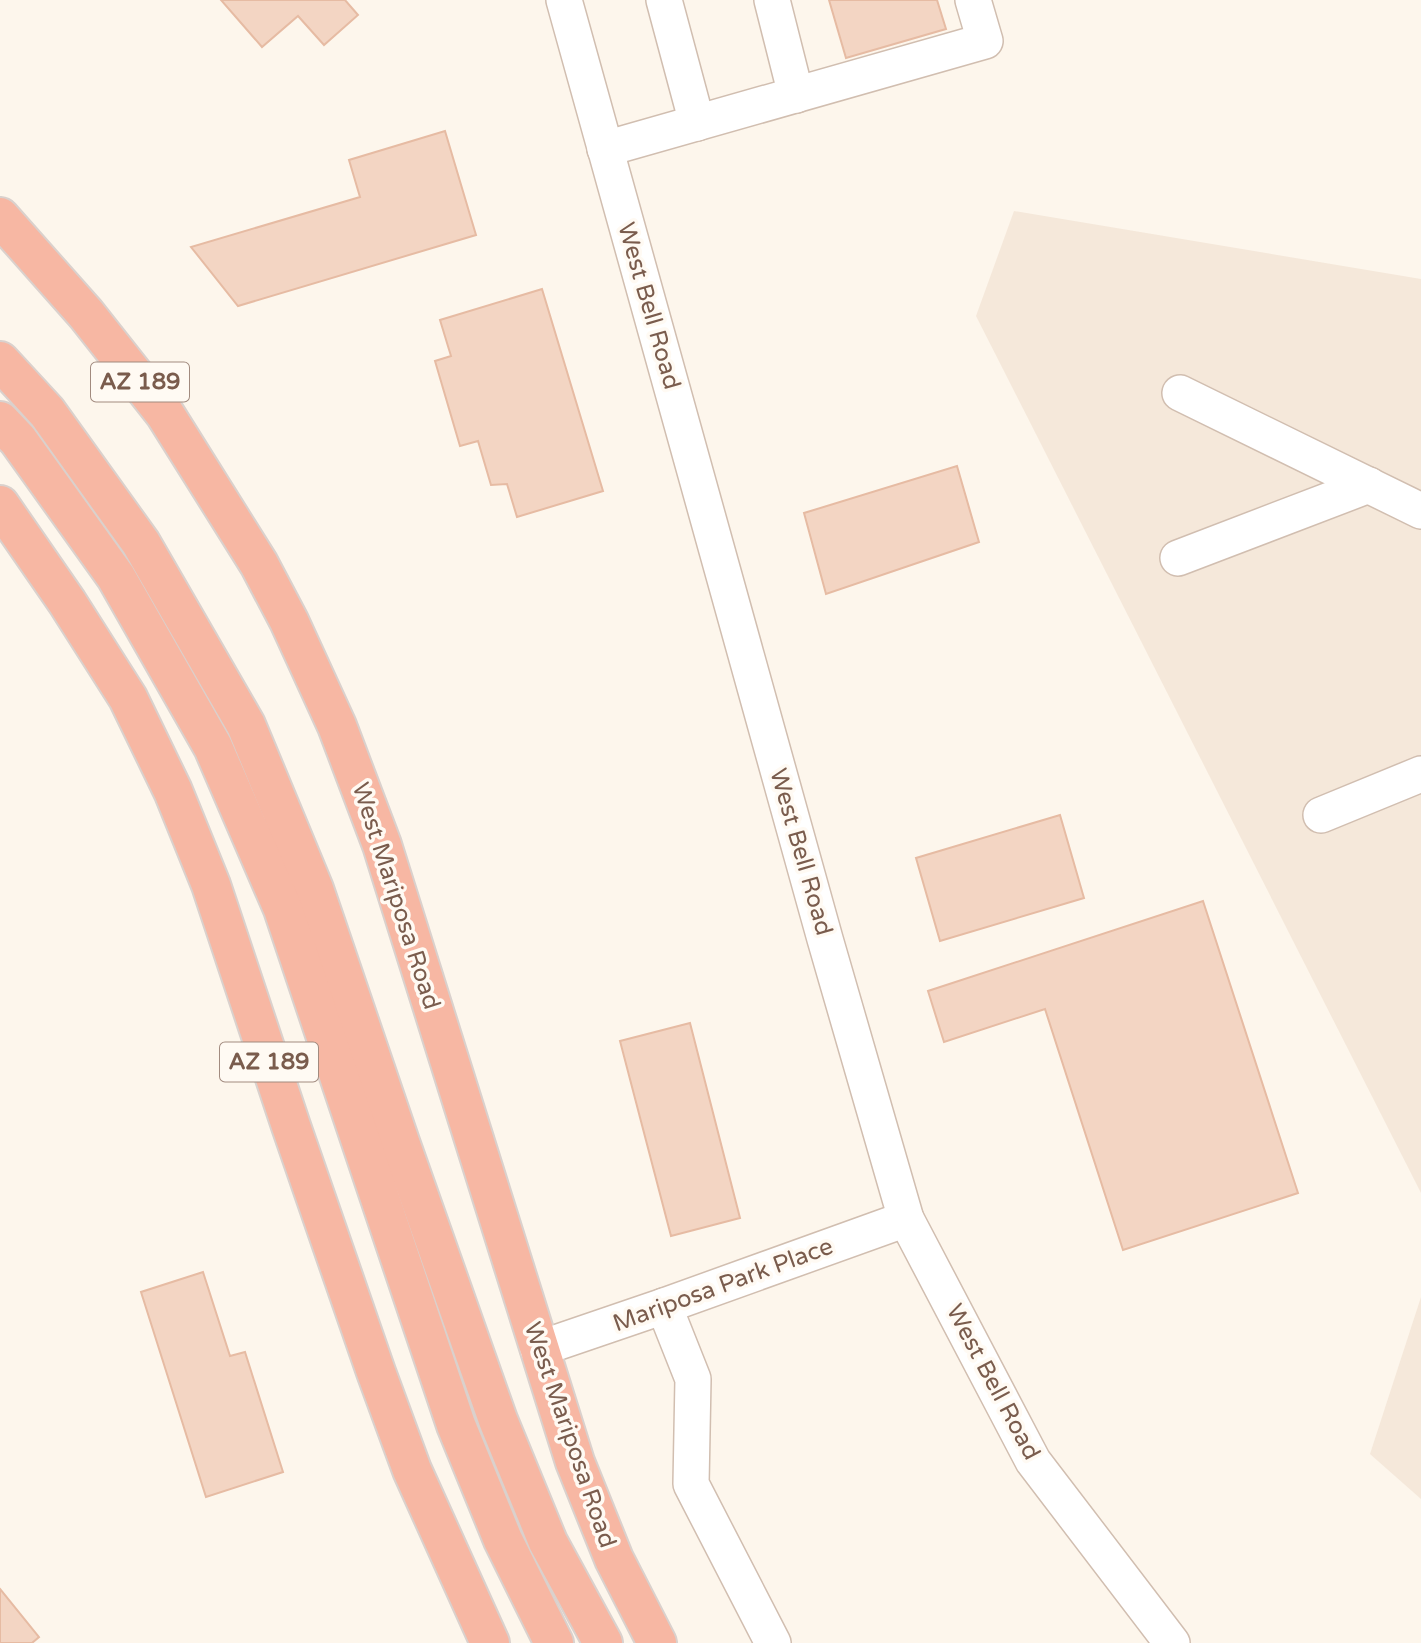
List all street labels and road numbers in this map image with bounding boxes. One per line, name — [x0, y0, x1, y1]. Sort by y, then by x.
street label: West Bell Road — [611, 219, 687, 393]
road number: AZ 189 — [91, 362, 189, 402]
street label: West Bell Road — [763, 765, 839, 939]
street label: West Mariposa Road — [346, 779, 446, 1013]
road number: AZ 189 — [220, 1042, 318, 1082]
street label: Mariposa Park Place — [609, 1232, 837, 1338]
street label: West Bell Road — [940, 1299, 1046, 1465]
street label: West Mariposa Road — [518, 1318, 622, 1552]

